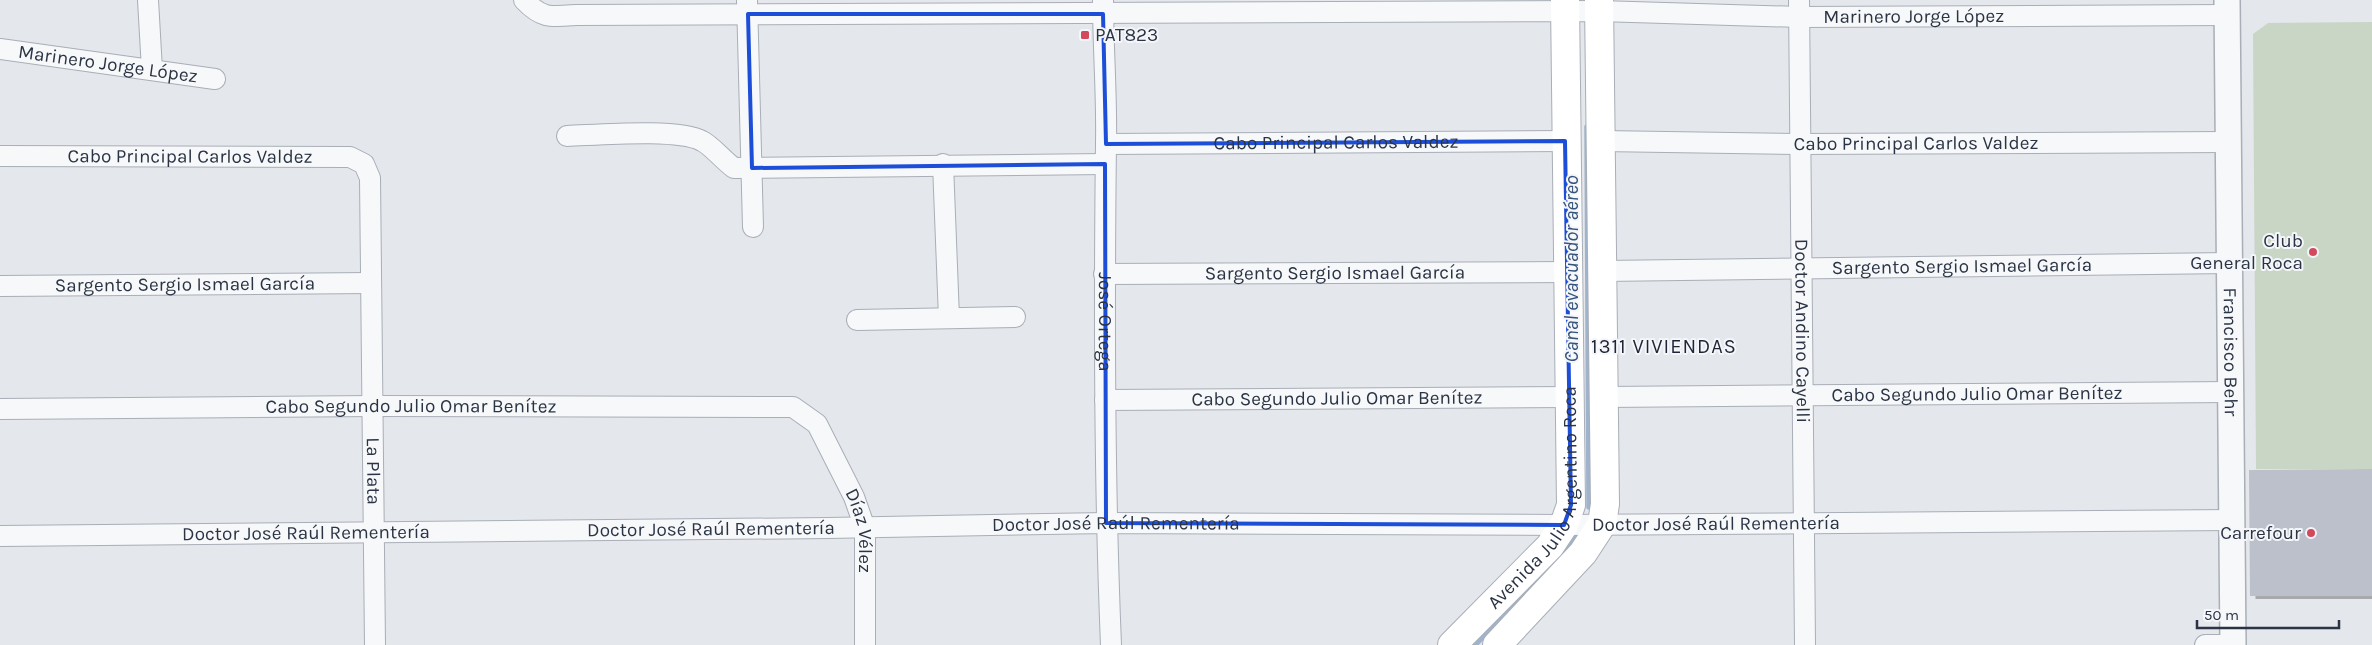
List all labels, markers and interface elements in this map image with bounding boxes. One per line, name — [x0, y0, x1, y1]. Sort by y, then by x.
street label: Marinero Jorge López — [1823, 5, 2004, 28]
place label: PAT823 — [1095, 24, 1158, 46]
marker: PAT823 — [1079, 29, 1091, 41]
street label: Marinero Jorge López — [17, 41, 199, 87]
street label: Cabo Principal Carlos Valdez — [1213, 131, 1459, 154]
street label: Cabo Principal Carlos Valdez — [1793, 132, 2038, 155]
street label: Cabo Principal Carlos Valdez — [68, 145, 312, 168]
water label: Canal evacuador aéreo — [1560, 175, 1583, 362]
place label: Club General Roca — [2190, 230, 2303, 274]
street label: Doctor Andino Cayelli — [1790, 239, 1814, 423]
marker: Club General Roca — [2307, 246, 2319, 258]
street label: Sargento Sergio Ismael García — [1832, 254, 2092, 279]
street label: Sargento Sergio Ismael García — [1205, 261, 1465, 285]
street label: Sargento Sergio Ismael García — [55, 272, 315, 297]
street label: José Ortega — [1094, 272, 1116, 372]
street label: Francisco Behr — [2219, 287, 2242, 417]
district label: 1311 VIVIENDAS — [1591, 335, 1737, 358]
street label: Cabo Segundo Julio Omar Benítez — [1831, 382, 2123, 406]
street label: Avenida Julio Argentino Roca — [1483, 386, 1582, 613]
street label: Cabo Segundo Julio Omar Benítez — [1191, 387, 1483, 410]
street label: Cabo Segundo Julio Omar Benítez — [265, 395, 557, 418]
street label: La Plata — [362, 437, 385, 505]
street label: Díaz Vélez — [840, 485, 876, 573]
street label: Doctor José Raúl Rementería — [992, 512, 1240, 536]
street label: Doctor José Raúl Rementería — [1592, 512, 1840, 536]
street label: Doctor José Raúl Rementería — [587, 517, 835, 541]
street label: Doctor José Raúl Rementería — [182, 521, 430, 545]
place label: Carrefour — [2220, 522, 2301, 544]
marker: Carrefour — [2305, 527, 2317, 539]
scale bar — [2197, 598, 2340, 630]
text: 50 m — [2204, 606, 2239, 624]

